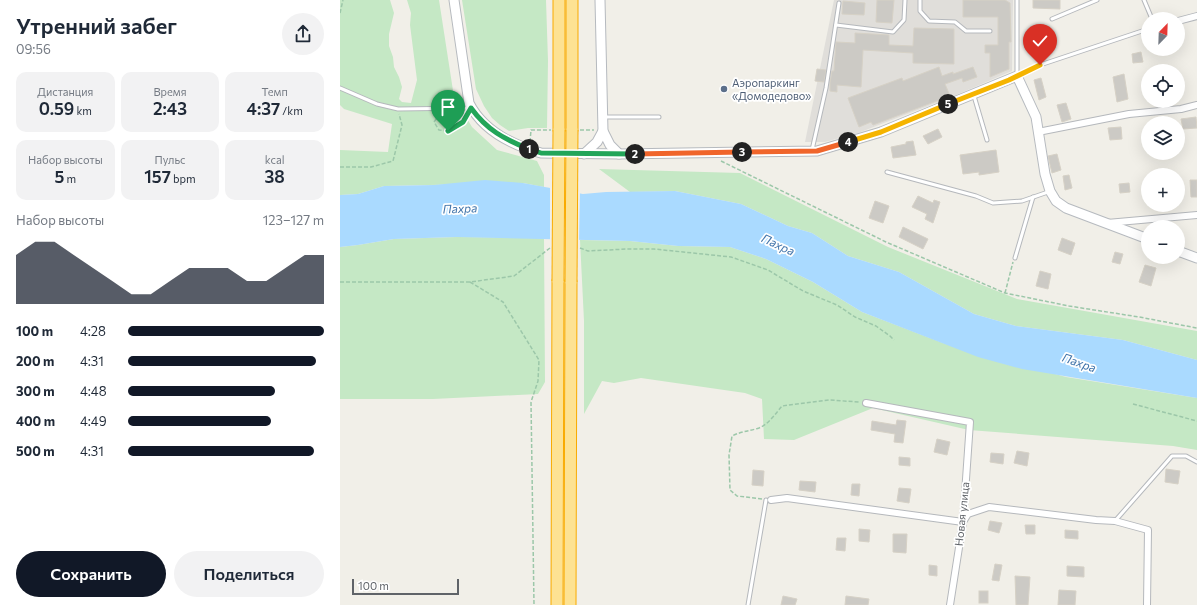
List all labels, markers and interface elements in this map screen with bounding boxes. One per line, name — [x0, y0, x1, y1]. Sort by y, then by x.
text: Утренний забег — [16, 12, 177, 39]
north arrow — [1141, 12, 1185, 56]
map controls — [1141, 12, 1185, 264]
button: share — [282, 13, 324, 55]
pin — [1023, 24, 1057, 65]
icon: check — [1029, 30, 1051, 52]
text: 09:56 — [16, 41, 51, 57]
button: locate — [1141, 64, 1185, 108]
place label: Аэропаркинг «Домодедово» — [732, 76, 811, 102]
marker: Аэропаркинг «Домодедово» — [719, 84, 729, 94]
text: Дистанция — [37, 85, 93, 98]
text: Время — [154, 85, 186, 98]
text: Темп — [262, 85, 288, 98]
pin — [431, 90, 465, 131]
pin: 5 — [938, 94, 958, 114]
icon: arrive — [437, 96, 459, 118]
text: 5 — [945, 97, 951, 110]
text: 0.59 — [39, 98, 74, 119]
text: 2:43 — [153, 98, 187, 119]
text: 4:37 — [247, 98, 280, 119]
text: km — [74, 104, 92, 117]
text: /km — [280, 104, 303, 117]
button: layers — [1141, 116, 1185, 160]
pin: 4 — [838, 132, 858, 152]
text: 4 — [845, 135, 851, 148]
pin: 1 — [519, 139, 539, 159]
text: 1 — [527, 142, 531, 155]
pin: 3 — [732, 142, 752, 162]
pin: 2 — [625, 144, 645, 164]
text: 3 — [739, 145, 745, 158]
text: 2 — [632, 147, 638, 160]
text: Набор высоты — [28, 153, 103, 166]
text: Пульс — [155, 153, 185, 166]
text: kcal — [265, 153, 285, 166]
text: 5 — [55, 166, 64, 187]
text: 157 — [144, 166, 171, 187]
text: 38 — [265, 166, 285, 187]
button: + — [1141, 168, 1185, 212]
text: m — [64, 172, 76, 185]
text: bpm — [171, 172, 196, 185]
water label: Пахра — [442, 200, 478, 216]
text: Набор высоты — [16, 212, 104, 228]
text: 123–127 m — [263, 212, 324, 228]
button: − — [1141, 220, 1185, 264]
water label: Пахра — [760, 230, 797, 258]
text: 100 m — [16, 323, 53, 339]
text: 4:28 — [80, 323, 106, 339]
water label: Пахра — [1061, 350, 1098, 374]
text: 200 m — [16, 353, 54, 369]
text: 4:31 — [80, 353, 104, 369]
text: 300 m — [16, 383, 55, 399]
text: 4:48 — [80, 383, 107, 399]
text: 400 m — [16, 413, 55, 429]
text: 4:49 — [80, 413, 107, 429]
text: 500 m — [16, 443, 55, 459]
text: 4:31 — [80, 443, 104, 459]
street label: Новая улица — [952, 481, 971, 547]
button: Сохранить — [16, 551, 166, 597]
button: Поделиться — [174, 551, 324, 597]
scale bar — [352, 577, 459, 596]
text: 100 m — [358, 579, 389, 592]

